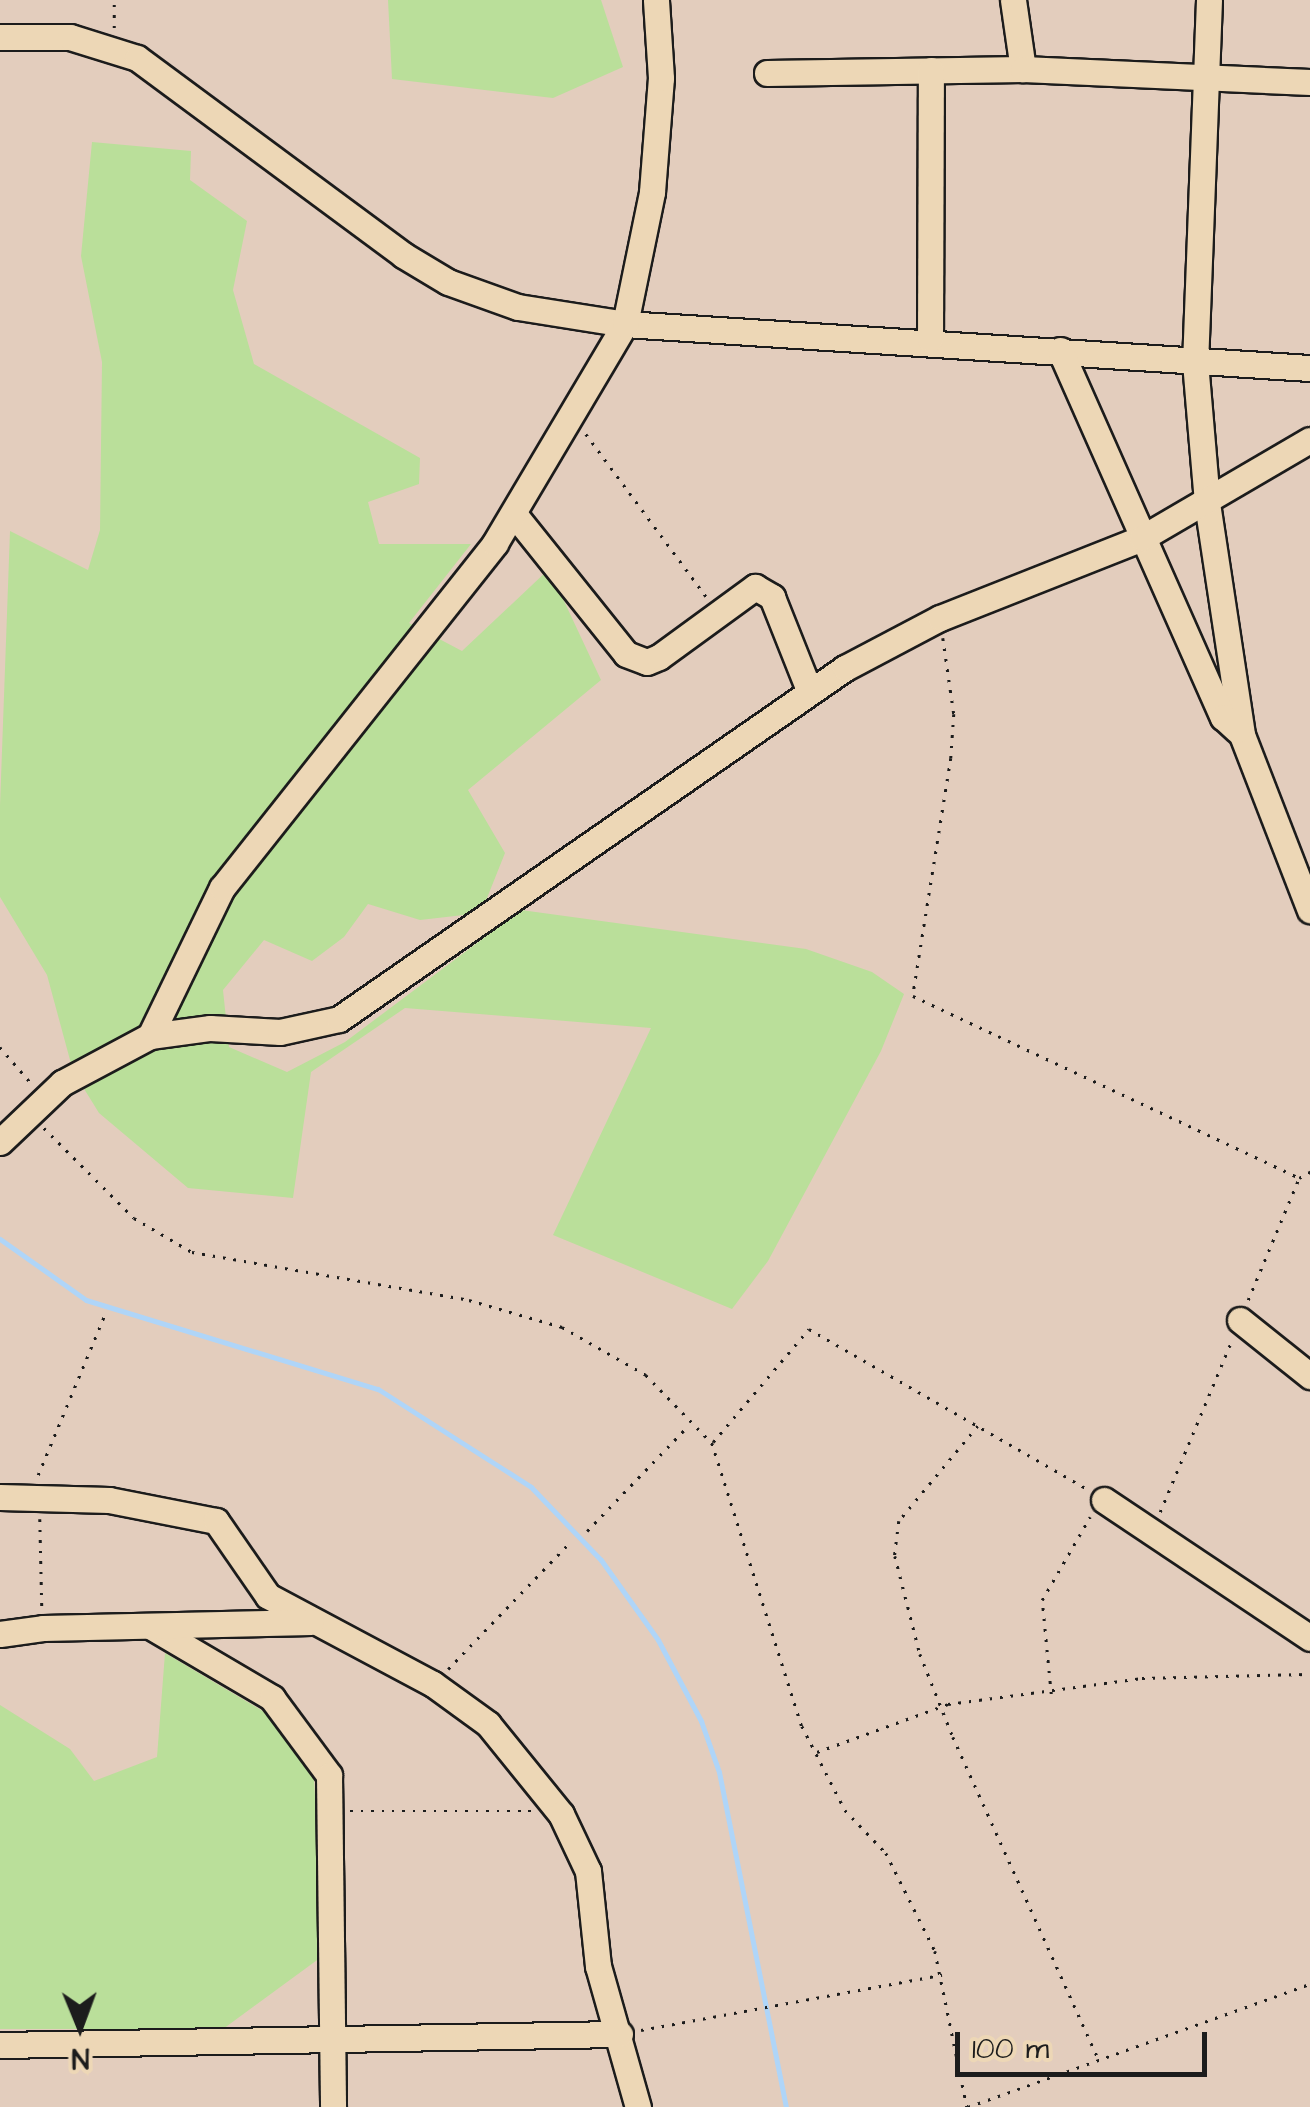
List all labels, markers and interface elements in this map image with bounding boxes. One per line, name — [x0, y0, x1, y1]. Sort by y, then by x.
north arrow — [30, 1977, 130, 2077]
scale bar — [960, 2012, 1212, 2074]
text: 100 m — [972, 2028, 1049, 2070]
text: N — [71, 2038, 90, 2077]

